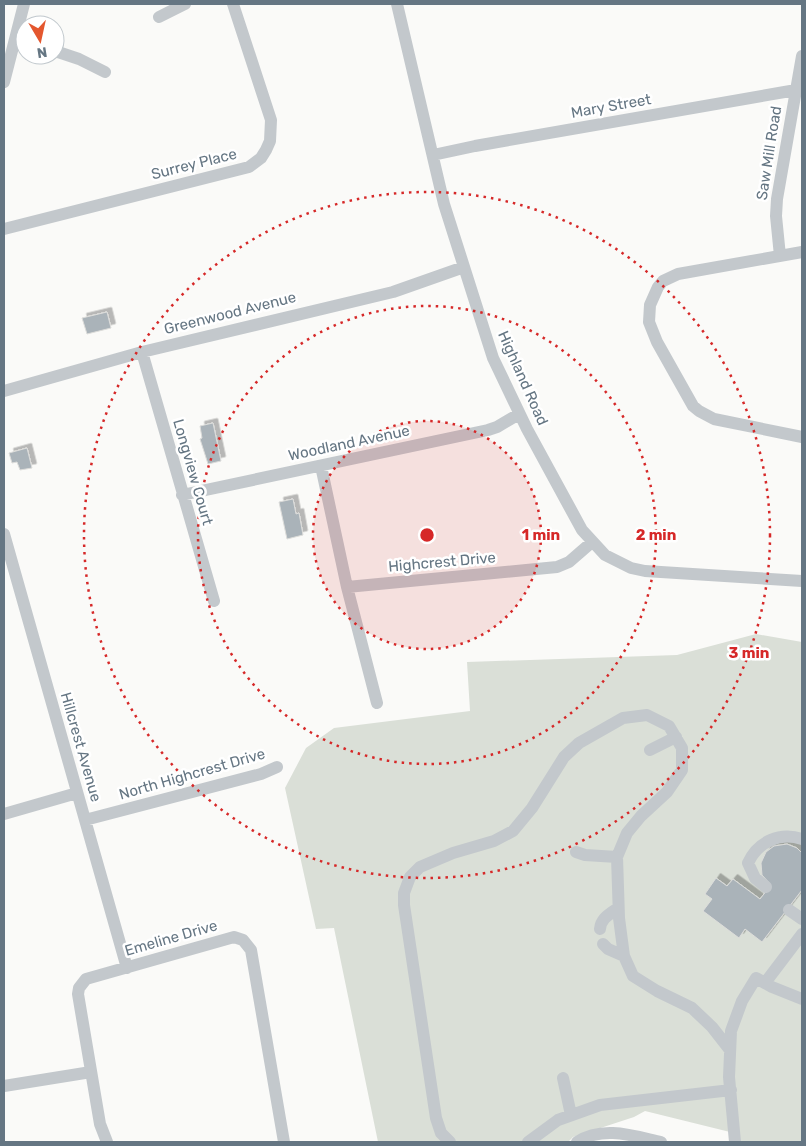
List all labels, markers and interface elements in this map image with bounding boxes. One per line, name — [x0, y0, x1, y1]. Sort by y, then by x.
north arrow — [15, 15, 65, 65]
text: N — [36, 43, 48, 62]
street label: Mary Street — [570, 90, 652, 122]
street label: Saw Mill Road — [753, 105, 785, 201]
street label: Surrey Place — [149, 145, 239, 183]
street label: Greenwood Avenue — [162, 288, 298, 338]
street label: Highland Road — [494, 328, 552, 428]
street label: Longview Court — [169, 417, 217, 527]
street label: Woodland Avenue — [287, 421, 411, 465]
centre of rings — [418, 526, 436, 544]
text: 1 min — [522, 526, 560, 544]
text: 2 min — [636, 526, 676, 544]
street label: Highcrest Drive — [387, 548, 497, 576]
text: 3 min — [729, 644, 769, 662]
street label: Hillcrest Avenue — [57, 690, 105, 804]
street label: North Highcrest Drive — [117, 744, 267, 804]
street label: Emeline Drive — [123, 916, 219, 960]

